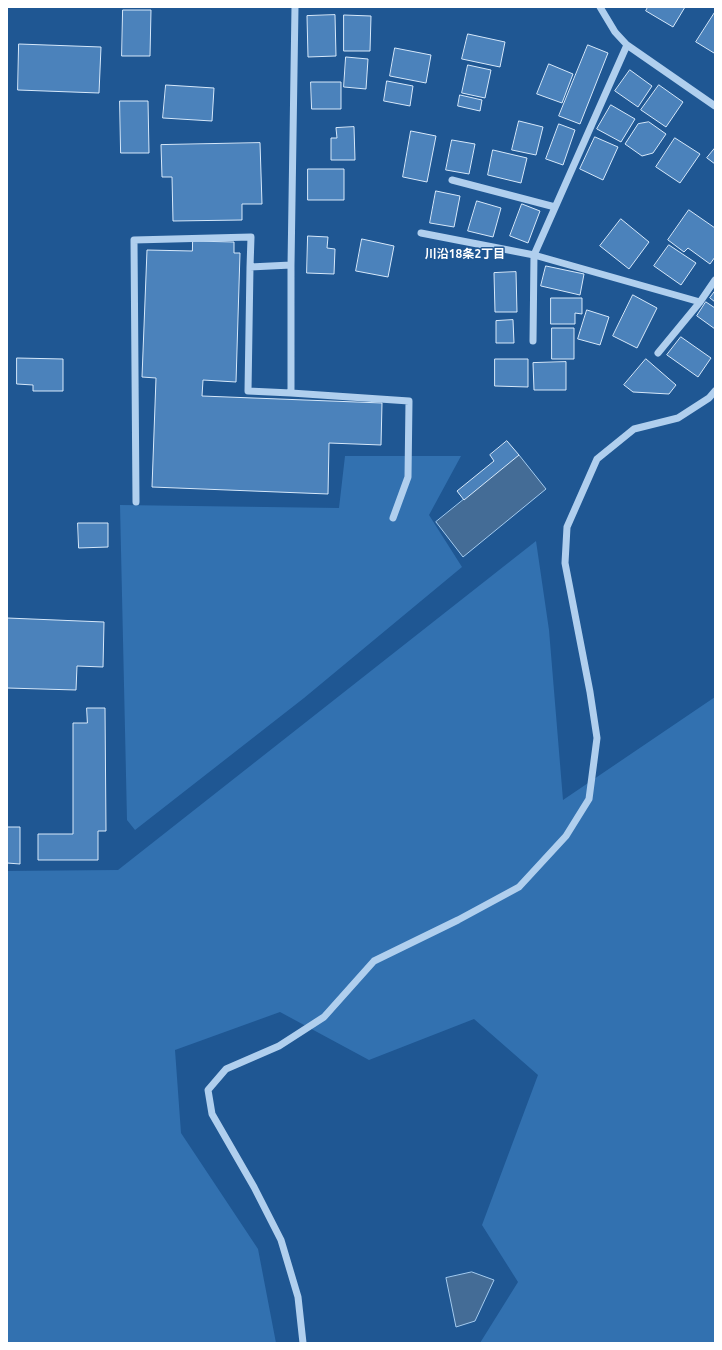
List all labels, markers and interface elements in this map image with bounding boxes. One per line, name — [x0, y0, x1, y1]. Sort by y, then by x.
district label: 川沿18条2丁目 — [425, 247, 505, 261]

